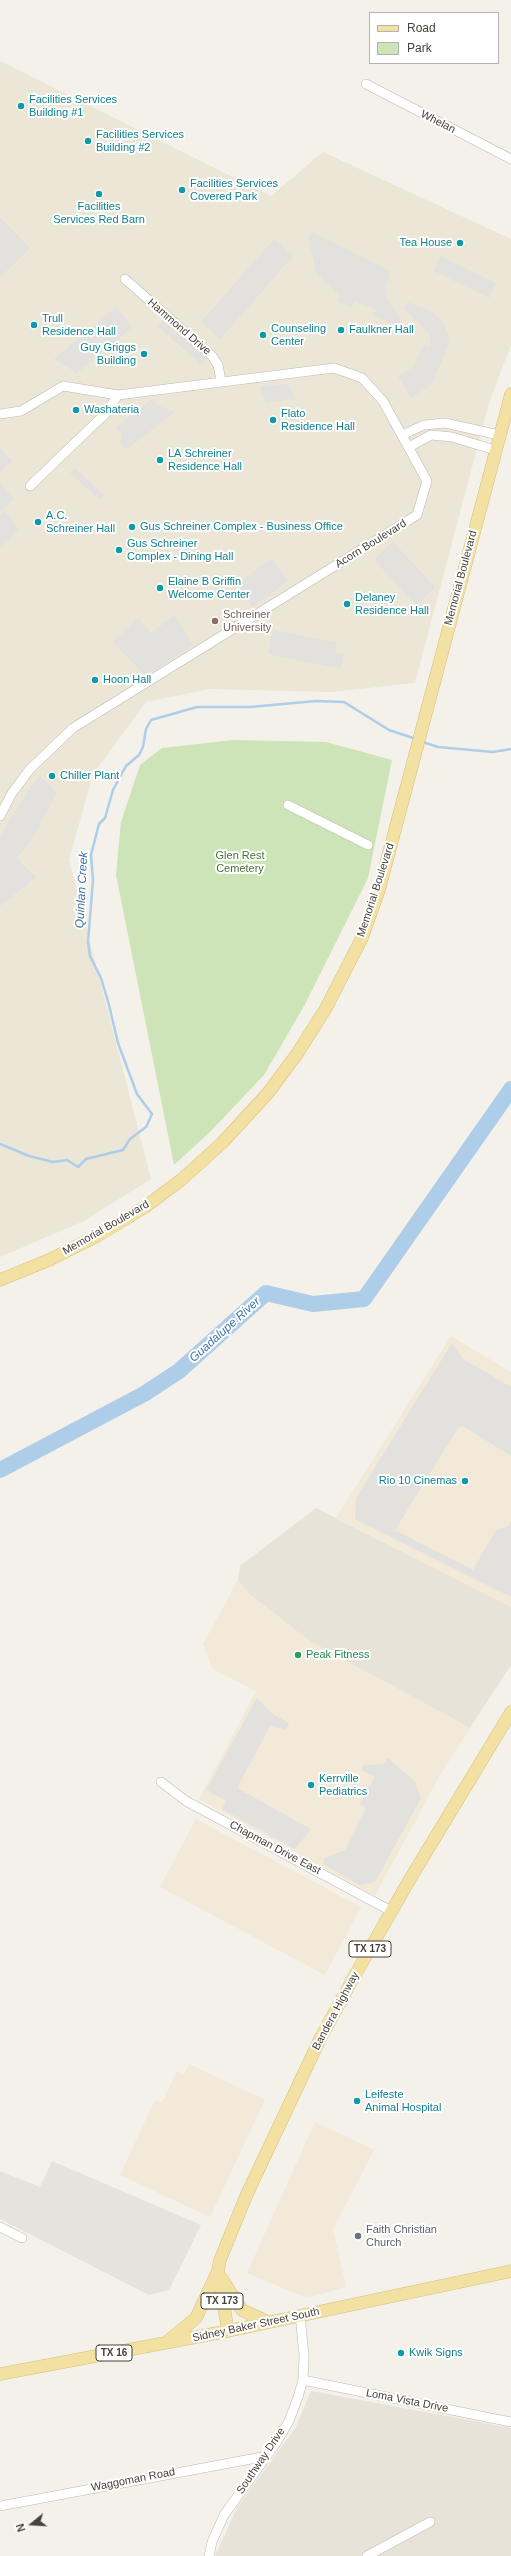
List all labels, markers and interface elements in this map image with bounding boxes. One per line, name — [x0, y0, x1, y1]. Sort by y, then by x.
legend — [369, 12, 499, 64]
text: Road — [407, 21, 436, 35]
text: Park — [407, 41, 432, 55]
place label: Facilities Services Building #1 — [29, 93, 117, 119]
marker: Facilities Services Building #1 — [16, 101, 26, 111]
street label: Whelan — [418, 108, 458, 136]
place label: Facilities Services Building #2 — [96, 128, 184, 154]
marker: Facilities Services Building #2 — [83, 136, 93, 146]
place label: Facilities Services Covered Park — [190, 177, 278, 203]
marker: Facilities Services Covered Park — [177, 185, 187, 195]
marker: Facilities Services Red Barn — [94, 189, 104, 199]
place label: Facilities Services Red Barn — [53, 200, 145, 226]
place label: Tea House — [399, 236, 452, 250]
marker: Tea House — [455, 238, 465, 248]
street label: Hammond Drive — [145, 296, 213, 358]
place label: Trull Residence Hall — [42, 312, 116, 338]
marker: Trull Residence Hall — [29, 320, 39, 330]
place label: Counseling Center — [271, 322, 326, 348]
place label: Faulkner Hall — [349, 323, 414, 337]
marker: Faulkner Hall — [336, 325, 346, 335]
marker: Counseling Center — [258, 330, 268, 340]
place label: Guy Griggs Building — [80, 341, 136, 367]
marker: Guy Griggs Building — [139, 349, 149, 359]
place label: Washateria — [84, 403, 139, 417]
marker: Washateria — [71, 405, 81, 415]
place label: Flato Residence Hall — [281, 407, 355, 433]
marker: Flato Residence Hall — [268, 415, 278, 425]
place label: LA Schreiner Residence Hall — [168, 447, 242, 473]
marker: LA Schreiner Residence Hall — [155, 455, 165, 465]
place label: A.C. Schreiner Hall — [46, 509, 115, 535]
marker: A.C. Schreiner Hall — [33, 517, 43, 527]
street label: Acorn Boulevard — [333, 517, 409, 571]
place label: Gus Schreiner Complex - Business Office — [140, 520, 343, 534]
marker: Gus Schreiner Complex - Business Office — [127, 522, 137, 532]
street label: Memorial Boulevard — [442, 529, 480, 627]
place label: Gus Schreiner Complex - Dining Hall — [127, 537, 233, 563]
marker: Gus Schreiner Complex - Dining Hall — [114, 545, 124, 555]
place label: Elaine B Griffin Welcome Center — [168, 575, 250, 601]
marker: Elaine B Griffin Welcome Center — [155, 583, 165, 593]
place label: Delaney Residence Hall — [355, 591, 429, 617]
marker: Delaney Residence Hall — [342, 599, 352, 609]
place label: Schreiner University — [223, 608, 271, 634]
marker: Schreiner University — [210, 616, 220, 626]
place label: Hoon Hall — [103, 673, 151, 687]
marker: Hoon Hall — [90, 675, 100, 685]
place label: Chiller Plant — [60, 769, 119, 783]
marker: Chiller Plant — [47, 771, 57, 781]
street label: Memorial Boulevard — [355, 841, 397, 939]
park label: Glen Rest Cemetery — [216, 849, 264, 875]
water label: Quinlan Creek — [73, 851, 91, 929]
street label: Memorial Boulevard — [60, 1198, 152, 1258]
water label: Guadalupe River — [187, 1295, 263, 1365]
place label: Rio 10 Cinemas — [379, 1474, 457, 1488]
marker: Rio 10 Cinemas — [460, 1476, 470, 1486]
place label: Peak Fitness — [306, 1648, 370, 1662]
marker: Peak Fitness — [293, 1650, 303, 1660]
place label: Kerrville Pediatrics — [319, 1772, 367, 1798]
marker: Kerrville Pediatrics — [306, 1780, 316, 1790]
street label: Chapman Drive East — [227, 1818, 323, 1878]
road number: TX 173 — [349, 1941, 391, 1957]
street label: Bandera Highway — [310, 1970, 362, 2052]
place label: Leifeste Animal Hospital — [365, 2088, 441, 2114]
marker: Leifeste Animal Hospital — [352, 2096, 362, 2106]
place label: Faith Christian Church — [366, 2223, 437, 2249]
marker: Faith Christian Church — [353, 2231, 363, 2241]
road number: TX 173 — [201, 2293, 243, 2309]
street label: Sidney Baker Street South — [191, 2305, 321, 2345]
road number: TX 16 — [96, 2345, 132, 2361]
place label: Kwik Signs — [409, 2346, 463, 2360]
marker: Kwik Signs — [396, 2348, 406, 2358]
street label: Loma Vista Drive — [365, 2387, 449, 2415]
street label: Southway Drive — [234, 2425, 288, 2497]
street label: Waggoman Road — [90, 2465, 176, 2495]
north arrow — [12, 2504, 52, 2544]
text: N — [14, 2522, 28, 2533]

